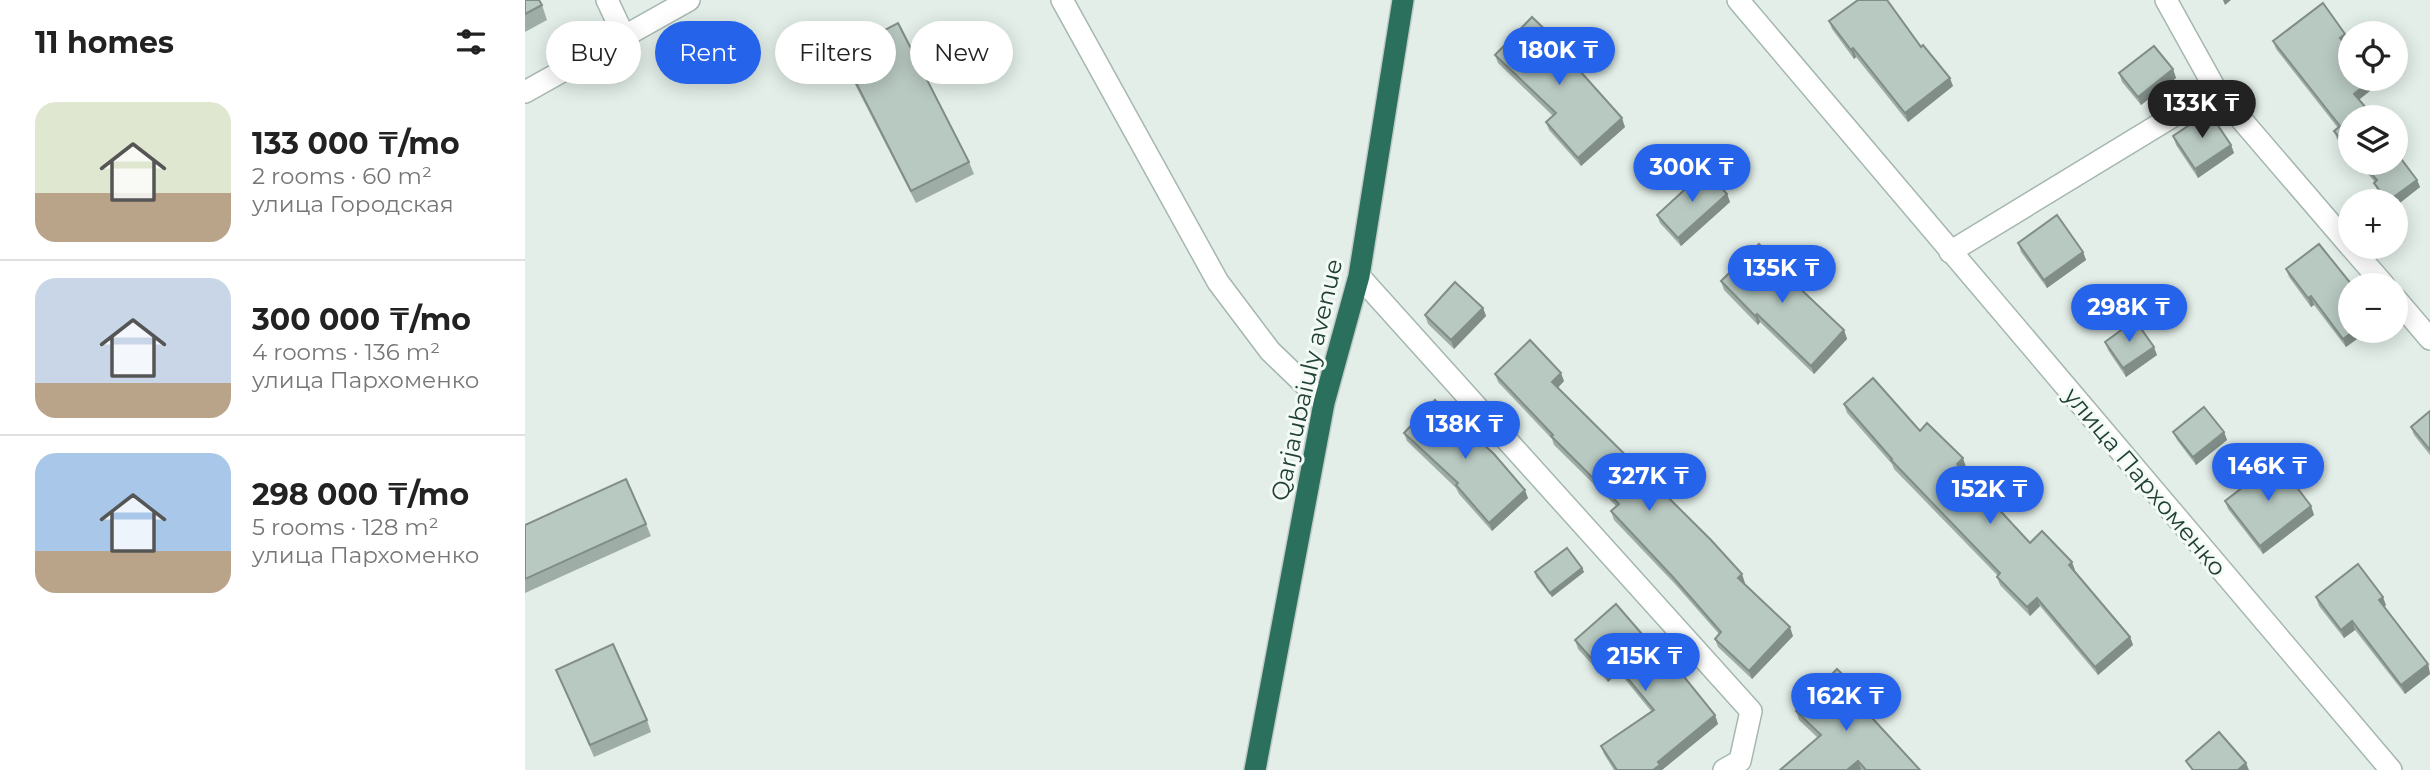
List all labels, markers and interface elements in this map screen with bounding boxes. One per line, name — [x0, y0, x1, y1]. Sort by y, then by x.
chip: Buy — [546, 21, 641, 84]
chip: Rent — [655, 21, 761, 84]
chip: Filters — [775, 21, 896, 84]
chip: New — [910, 21, 1013, 84]
map controls — [2338, 21, 2408, 343]
button: locate — [2338, 21, 2408, 91]
icon: filters — [452, 23, 490, 61]
text: 11 homes — [35, 24, 174, 61]
pin: 180K ₸ — [1502, 28, 1616, 87]
text: 180K ₸ — [1519, 36, 1599, 64]
pin: 133K ₸ — [2145, 80, 2259, 140]
text: 133K ₸ — [2164, 89, 2240, 117]
button: layers — [2338, 105, 2408, 175]
text: 133 000 ₸/mo — [252, 125, 460, 162]
icon: home — [91, 130, 175, 214]
pin: 300K ₸ — [1635, 144, 1749, 204]
text: 300K ₸ — [1649, 153, 1735, 181]
text: 2 rooms · 60 m² — [252, 162, 432, 190]
button: + — [2338, 189, 2408, 259]
text: улица Городская — [252, 190, 454, 218]
pin: 135K ₸ — [1725, 246, 1839, 305]
text: 135K ₸ — [1744, 254, 1820, 282]
street label: Qarjaubaiuly avenue — [1265, 256, 1348, 504]
button: − — [2338, 273, 2408, 343]
pin: 298K ₸ — [2072, 284, 2186, 344]
text: 298K ₸ — [2087, 293, 2171, 321]
text: 300 000 ₸/mo — [252, 301, 471, 338]
icon: home — [91, 306, 175, 390]
text: 4 rooms · 136 m² — [252, 338, 440, 366]
text: улица Пархоменко — [252, 366, 479, 394]
street label: улица Пархоменко — [2057, 381, 2233, 582]
pin: 138K ₸ — [1408, 402, 1522, 461]
text: 138K ₸ — [1426, 410, 1504, 438]
pin: 146K ₸ — [2211, 444, 2325, 503]
text: 146K ₸ — [2228, 452, 2308, 480]
pin: 327K ₸ — [1592, 454, 1706, 513]
text: 327K ₸ — [1608, 462, 1690, 490]
pin: 152K ₸ — [1933, 466, 2047, 526]
text: 152K ₸ — [1952, 475, 2028, 503]
text: 298 000 ₸/mo — [252, 476, 469, 513]
icon: home — [91, 481, 175, 565]
text: 5 rooms · 128 m² — [252, 513, 439, 541]
text: улица Пархоменко — [252, 541, 479, 569]
pin: 215K ₸ — [1588, 634, 1702, 693]
text: 215K ₸ — [1607, 642, 1683, 670]
pin: 162K ₸ — [1789, 674, 1903, 733]
text: 162K ₸ — [1807, 682, 1885, 710]

